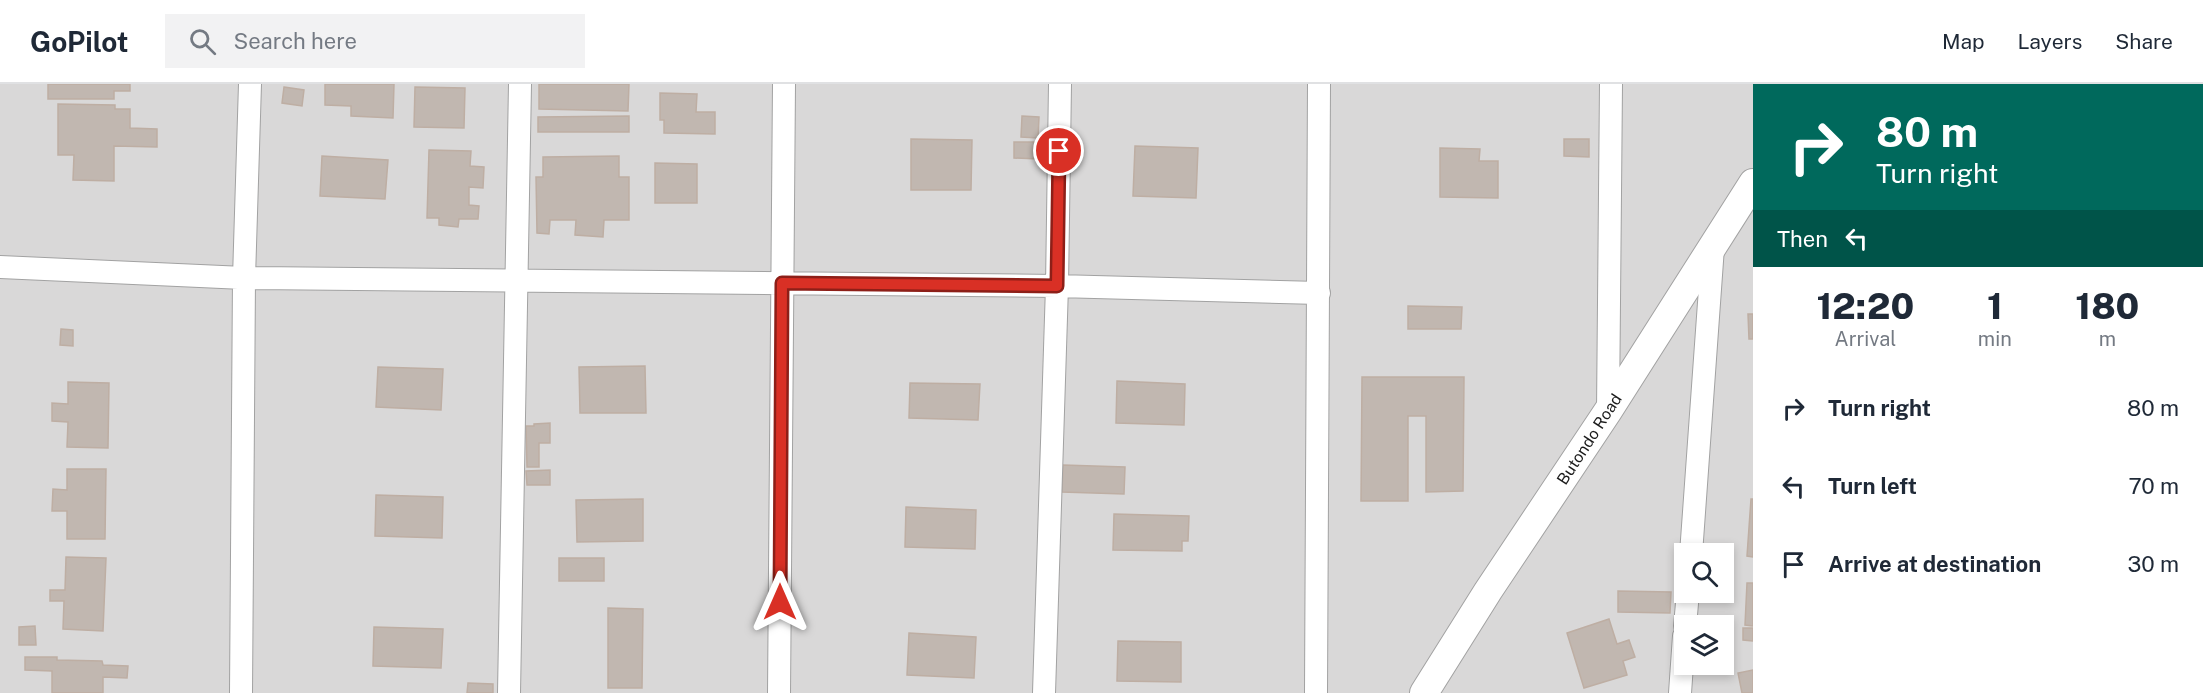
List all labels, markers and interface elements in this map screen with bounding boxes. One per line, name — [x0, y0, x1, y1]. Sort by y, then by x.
search box — [165, 14, 585, 68]
text: GoPilot — [30, 25, 129, 58]
icon: search — [186, 25, 219, 58]
text: Search here — [234, 28, 357, 54]
text: Map — [1942, 29, 1985, 54]
text: Layers — [2018, 29, 2082, 54]
text: Share — [2115, 29, 2173, 54]
text: 80 m — [1876, 107, 1978, 156]
icon: right — [1777, 108, 1855, 186]
pin — [1033, 125, 1084, 176]
icon: arrive — [1042, 134, 1075, 167]
text: Turn right — [1876, 157, 1999, 189]
icon: left — [1840, 222, 1873, 255]
text: Then — [1777, 226, 1828, 252]
text: 12:20 — [1817, 285, 1914, 327]
text: 1 — [1987, 285, 2003, 327]
text: 180 — [2075, 285, 2139, 327]
text: Arrival — [1835, 327, 1896, 351]
text: min — [1978, 327, 2012, 351]
text: m — [2099, 327, 2116, 351]
street label: Butondo Road — [1553, 390, 1626, 488]
icon: right — [1777, 392, 1810, 425]
text: Turn right — [1828, 395, 1931, 421]
text: 80 m — [2127, 395, 2179, 421]
icon: left — [1777, 470, 1810, 503]
text: Turn left — [1828, 473, 1917, 499]
text: 70 m — [2128, 473, 2179, 499]
map controls — [1674, 543, 1734, 675]
button: search — [1674, 543, 1734, 603]
icon: arrive — [1777, 548, 1810, 581]
text: Arrive at destination — [1828, 551, 2041, 577]
text: 30 m — [2127, 551, 2179, 577]
position arrow — [748, 570, 812, 634]
button: layers — [1674, 615, 1734, 675]

